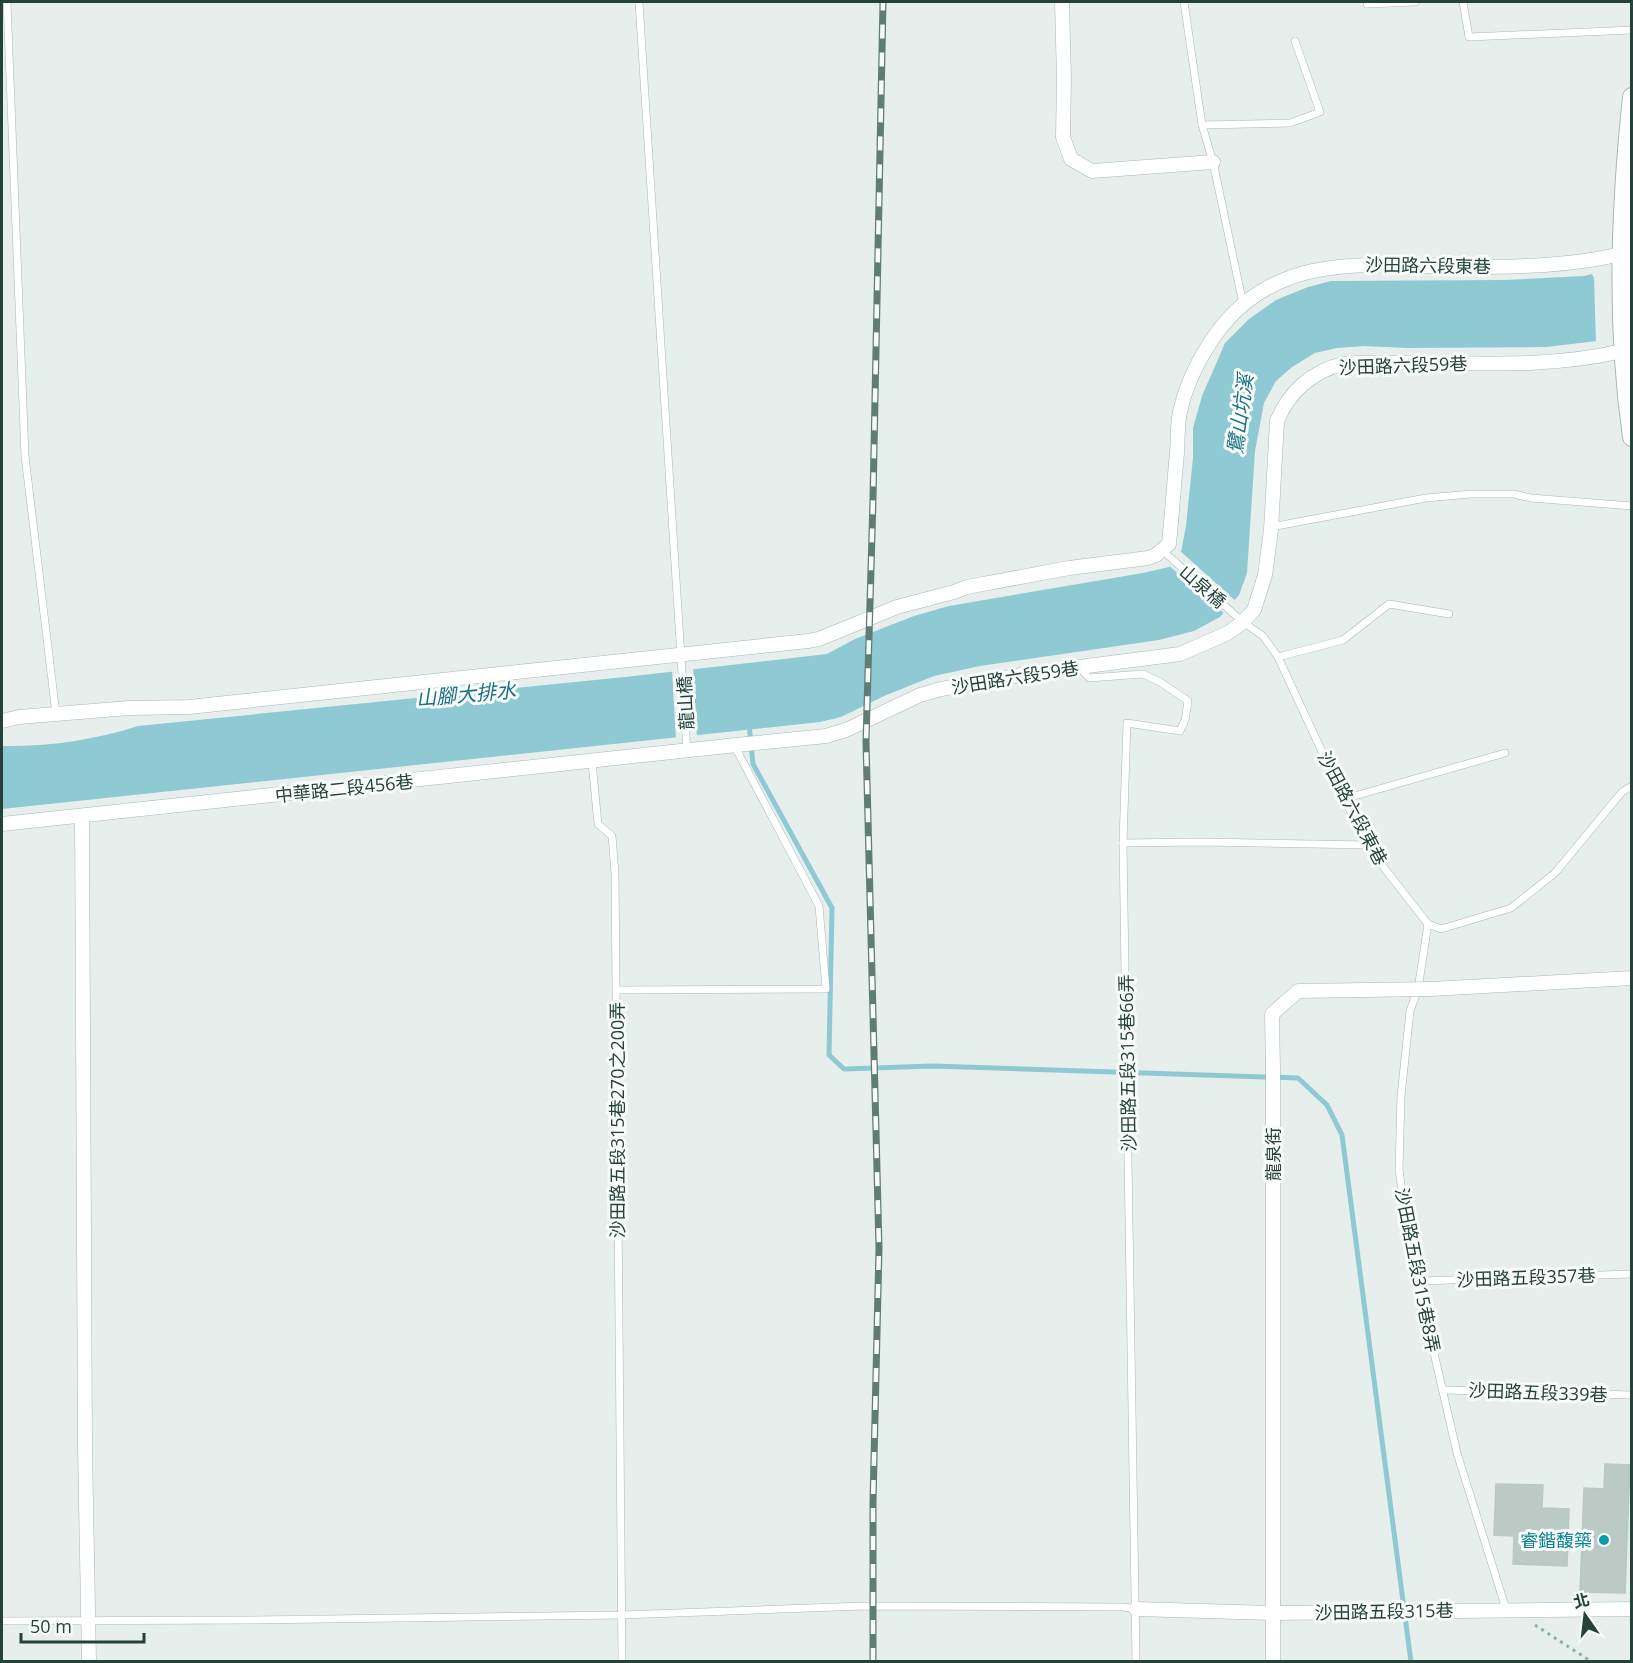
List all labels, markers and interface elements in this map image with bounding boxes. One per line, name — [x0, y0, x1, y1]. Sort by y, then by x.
street label: 沙田路六段東巷 — [1365, 252, 1491, 278]
street label: 沙田路六段59巷 — [1338, 351, 1468, 379]
water label: 鷺山坑溪 — [1221, 370, 1259, 455]
street label: 山泉橋 — [1175, 559, 1231, 613]
street label: 沙田路六段59巷 — [950, 655, 1080, 699]
street label: 龍山橋 — [672, 675, 698, 731]
water label: 山腳大排水 — [415, 676, 518, 712]
street label: 沙田路六段東巷 — [1313, 747, 1393, 869]
street label: 中華路二段456巷 — [274, 769, 414, 807]
street label: 沙田路五段315巷66弄 — [1113, 974, 1141, 1152]
street label: 沙田路五段315巷270之200弄 — [605, 1002, 629, 1238]
street label: 龍泉街 — [1261, 1127, 1285, 1181]
street label: 沙田路五段315巷8弄 — [1390, 1186, 1446, 1354]
street label: 沙田路五段357巷 — [1456, 1263, 1596, 1291]
street label: 沙田路五段339巷 — [1468, 1378, 1608, 1406]
place label: 睿鍇馥築 — [1520, 1528, 1592, 1552]
marker: 睿鍇馥築 — [1597, 1533, 1611, 1547]
north arrow — [1555, 1585, 1615, 1645]
text: 北 — [1571, 1588, 1592, 1613]
street label: 沙田路五段315巷 — [1314, 1598, 1454, 1624]
scale bar — [21, 1606, 144, 1644]
text: 50 m — [30, 1614, 72, 1638]

